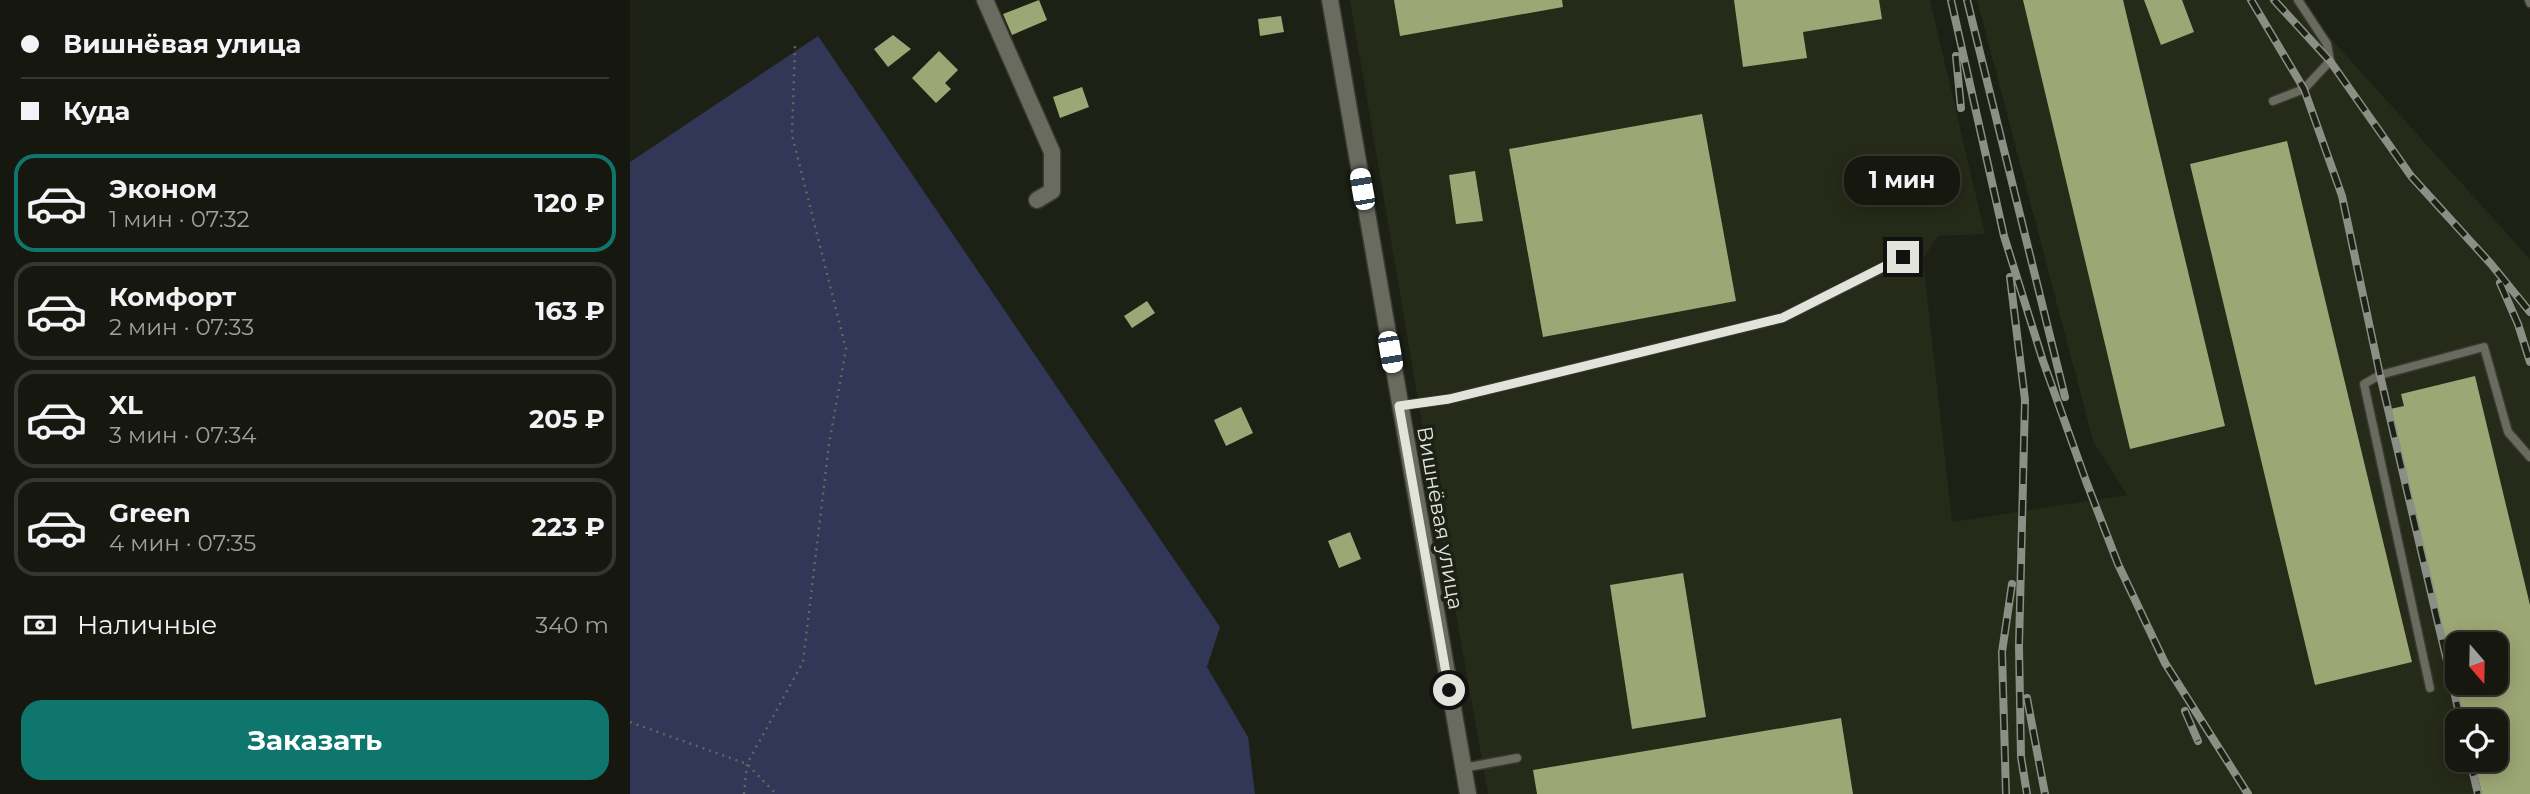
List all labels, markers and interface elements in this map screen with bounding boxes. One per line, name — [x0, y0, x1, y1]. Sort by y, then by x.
text: Вишнёвая улица — [63, 28, 301, 60]
text: Куда — [63, 95, 130, 127]
callout: 1 мин — [1845, 156, 1961, 204]
car — [1349, 166, 1376, 212]
text: 1 мин — [1869, 166, 1935, 194]
icon: car — [25, 172, 88, 235]
text: Эконом — [109, 173, 217, 205]
text: 120 ₽ — [534, 187, 605, 219]
text: 1 мин · 07:32 — [109, 205, 250, 233]
route end — [1887, 241, 1919, 273]
icon: car — [25, 280, 88, 343]
text: Комфорт — [109, 281, 236, 313]
text: 163 ₽ — [535, 295, 605, 327]
text: 2 мин · 07:33 — [109, 313, 254, 341]
car — [1377, 329, 1404, 375]
icon: car — [25, 388, 88, 451]
text: XL — [109, 389, 143, 421]
text: 205 ₽ — [529, 403, 605, 435]
text: 3 мин · 07:34 — [109, 421, 257, 449]
street label: Вишнёвая улица — [1412, 424, 1469, 611]
icon: car — [25, 496, 88, 559]
text: Green — [109, 497, 191, 529]
text: 223 ₽ — [531, 511, 605, 543]
text: 4 мин · 07:35 — [109, 529, 256, 557]
icon: cash — [21, 606, 59, 644]
text: Наличные — [77, 609, 217, 641]
text: 340 m — [535, 611, 609, 639]
north arrow — [2445, 632, 2508, 695]
map controls — [2445, 632, 2508, 772]
route start — [1433, 674, 1465, 706]
button: Заказать — [21, 700, 609, 780]
button: locate — [2445, 709, 2508, 772]

